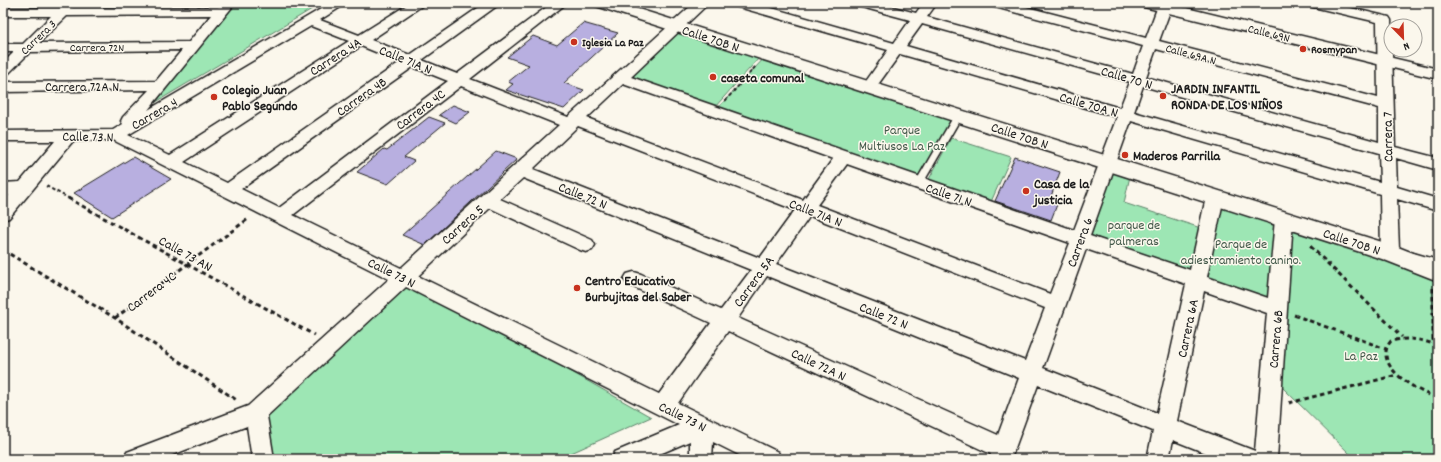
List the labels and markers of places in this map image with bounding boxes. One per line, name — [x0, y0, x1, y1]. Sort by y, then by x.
place label: Iglesia La Paz — [582, 35, 644, 52]
marker: Iglesia La Paz — [569, 37, 579, 47]
place label: Rosmypan — [1311, 42, 1358, 59]
marker: Rosmypan — [1298, 44, 1308, 54]
place label: caseta comunal — [721, 69, 805, 89]
marker: caseta comunal — [708, 72, 718, 82]
place label: JARDIN INFANTIL RONDA DE LOS NIÑOS — [1171, 80, 1283, 116]
place label: Colegio Juan Pablo Segundo — [222, 81, 298, 117]
marker: JARDIN INFANTIL RONDA DE LOS NIÑOS — [1158, 91, 1168, 101]
marker: Colegio Juan Pablo Segundo — [209, 92, 219, 102]
place label: Maderos Parrilla — [1133, 147, 1222, 167]
marker: Maderos Parrilla — [1120, 150, 1130, 160]
place label: Casa de la justicia — [1032, 175, 1090, 211]
marker: Casa de la justicia — [1021, 186, 1031, 196]
place label: Centro Educativo Burbujitas del Saber — [585, 272, 692, 308]
marker: Centro Educativo Burbujitas del Saber — [572, 283, 582, 293]

